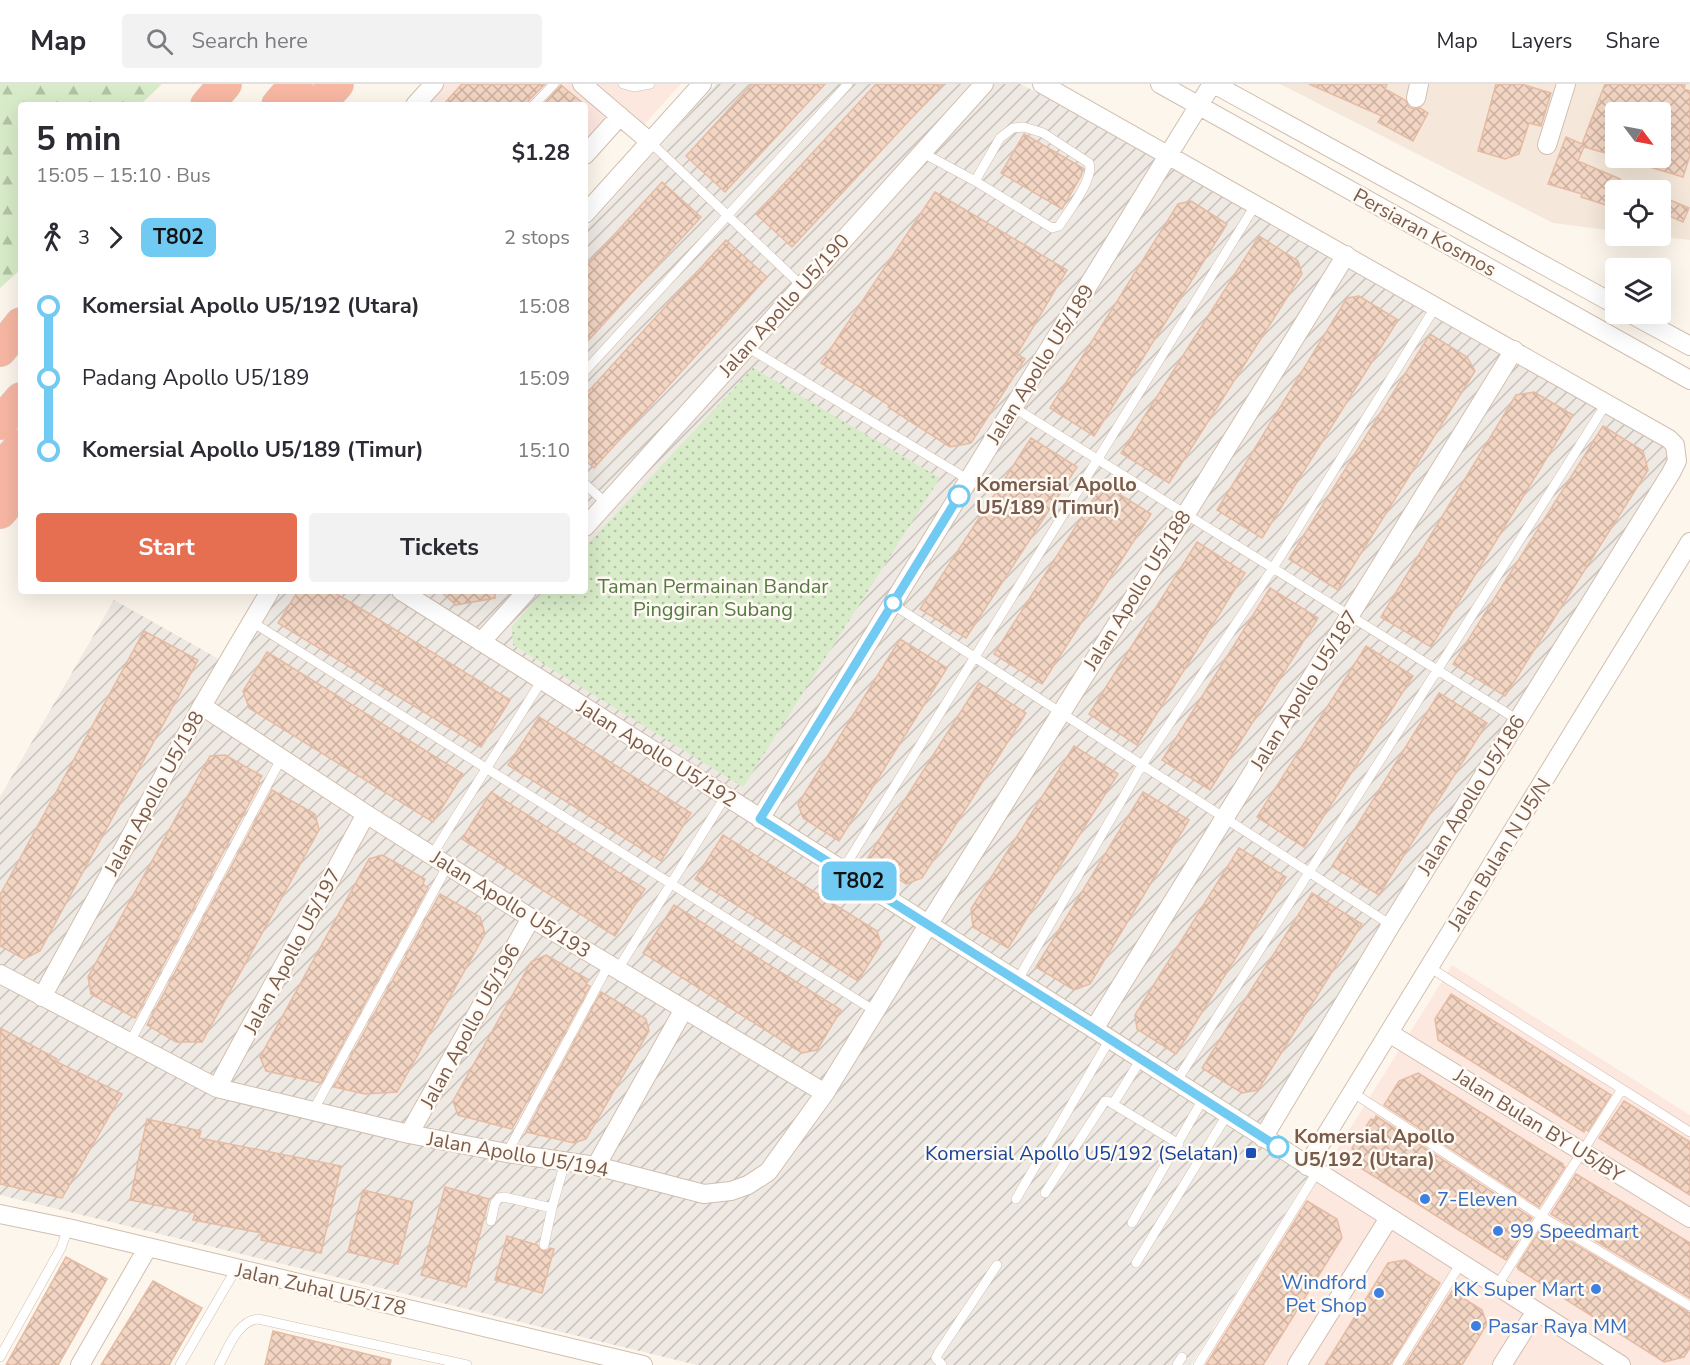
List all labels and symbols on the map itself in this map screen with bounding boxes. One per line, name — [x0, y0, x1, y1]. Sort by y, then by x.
north arrow — [1605, 102, 1671, 168]
street label: Persiaran Kosmos — [1348, 182, 1501, 283]
street label: Jalan Apollo U5/190 — [712, 228, 856, 383]
street label: Jalan Apollo U5/189 — [980, 279, 1101, 450]
place label: Komersial Apollo U5/189 (Timur) — [976, 471, 1137, 521]
marker: Komersial Apollo U5/189 (Timur) — [948, 485, 970, 507]
street label: Jalan Apollo U5/188 — [1077, 505, 1198, 676]
park label: Taman Permainan Bandar Pinggiran Subang — [597, 573, 829, 623]
unlabelled marker — [884, 594, 902, 612]
street label: Jalan Apollo U5/187 — [1244, 605, 1365, 776]
street label: Jalan Apollo U5/192 — [571, 693, 742, 814]
street label: Jalan Apollo U5/198 — [98, 706, 211, 881]
street label: Jalan Apollo U5/186 — [1411, 710, 1532, 881]
street label: Jalan Bulan N U5/N — [1441, 773, 1557, 936]
street label: Jalan Apollo U5/193 — [425, 844, 596, 965]
line badge: T802 — [817, 862, 901, 900]
street label: Jalan Apollo U5/197 — [237, 864, 347, 1040]
street label: Jalan Apollo U5/196 — [414, 939, 527, 1114]
street label: Jalan Bulan BY U5/BY — [1448, 1062, 1630, 1189]
place label: Komersial Apollo U5/192 (Utara) — [1294, 1123, 1455, 1173]
street label: Jalan Apollo U5/194 — [424, 1125, 611, 1184]
marker: Komersial Apollo U5/192 (Utara) — [1267, 1136, 1289, 1158]
place label: Komersial Apollo U5/192 (Selatan) — [925, 1140, 1239, 1167]
marker: Komersial Apollo U5/192 (Selatan) — [1244, 1146, 1258, 1160]
place label: 7-Eleven — [1437, 1186, 1518, 1213]
marker: 7-Eleven — [1418, 1192, 1432, 1206]
place label: 99 Speedmart — [1510, 1218, 1639, 1245]
marker: 99 Speedmart — [1491, 1224, 1505, 1238]
street label: Jalan Zuhal U5/178 — [232, 1257, 409, 1322]
place label: Windford Pet Shop — [1281, 1269, 1367, 1319]
place label: KK Super Mart — [1453, 1276, 1585, 1303]
marker: KK Super Mart — [1589, 1282, 1603, 1296]
marker: Windford Pet Shop — [1372, 1286, 1386, 1300]
place label: Pasar Raya MM — [1488, 1313, 1627, 1340]
marker: Pasar Raya MM — [1469, 1319, 1483, 1333]

